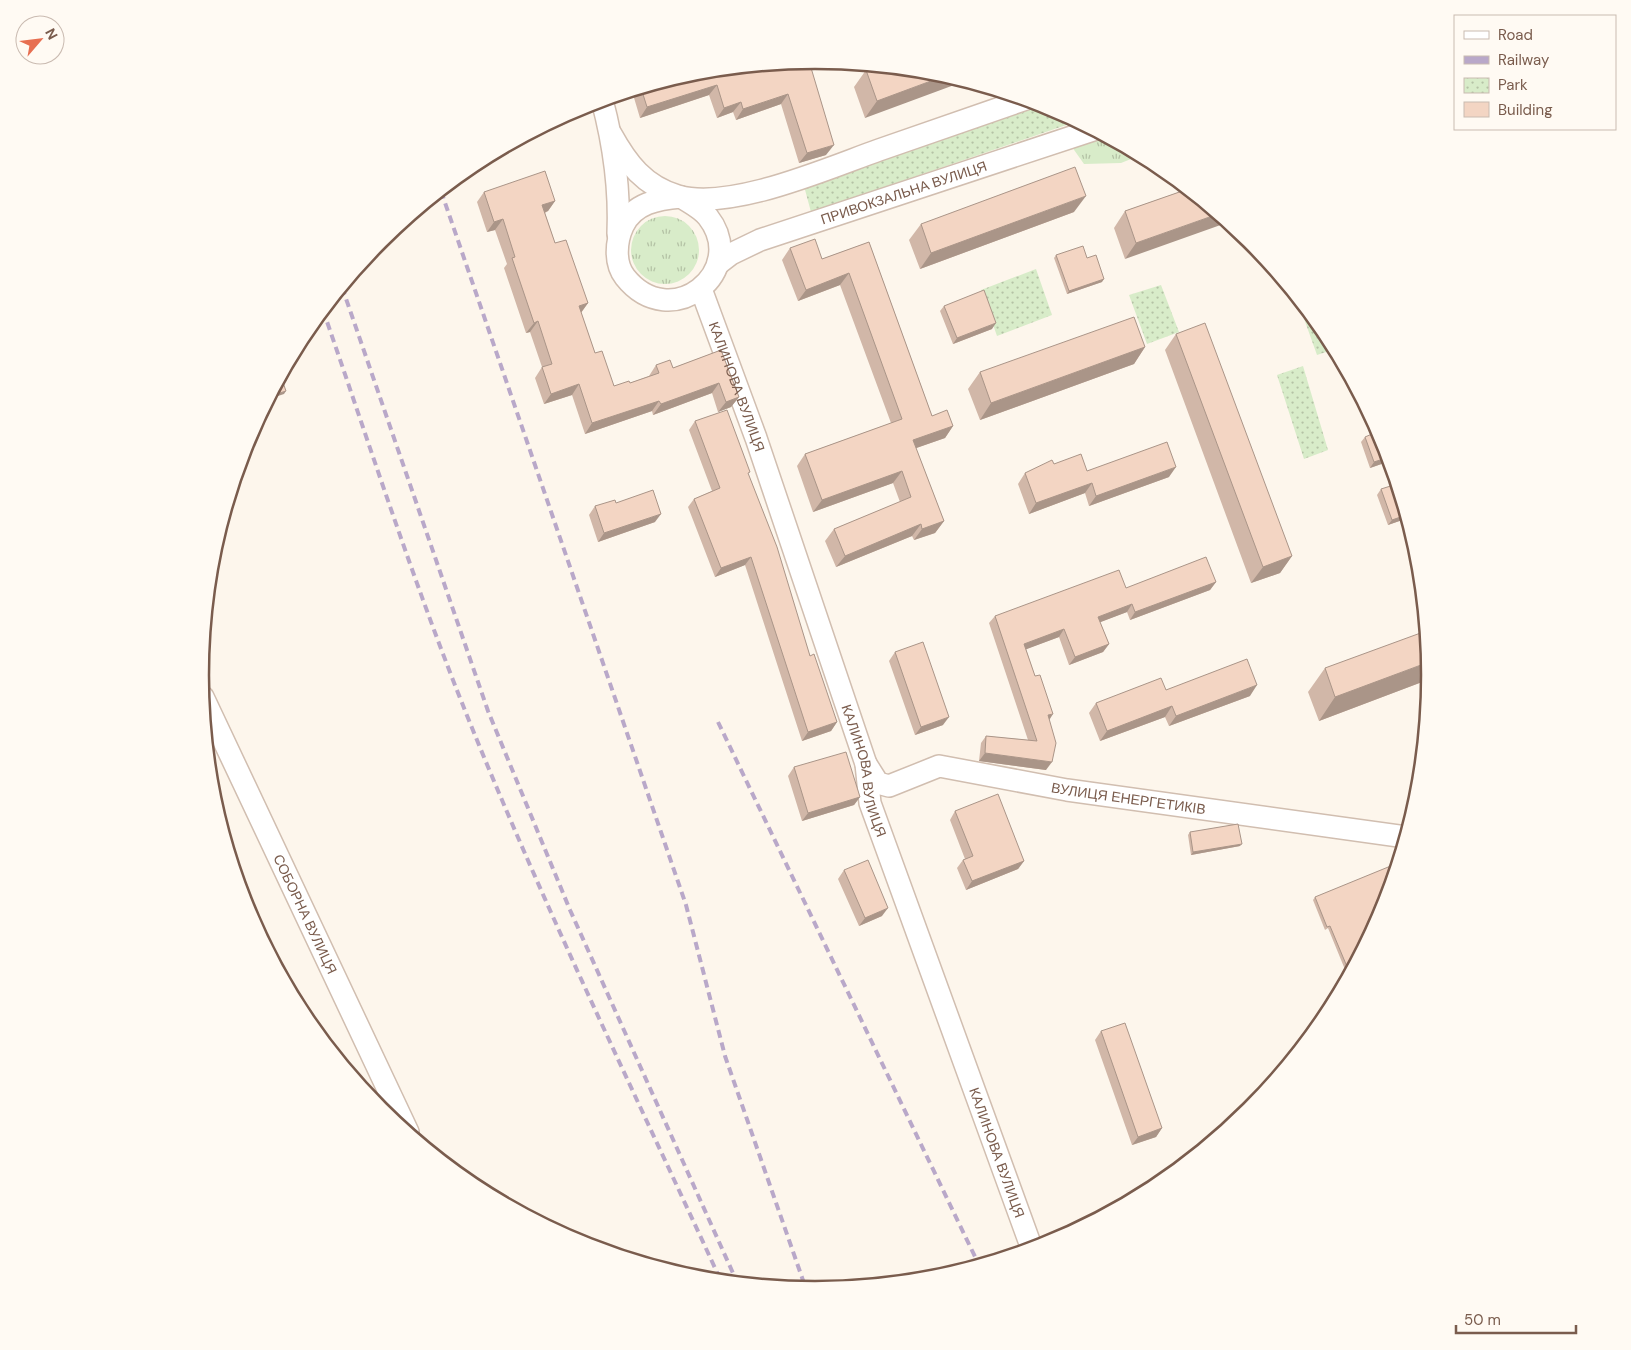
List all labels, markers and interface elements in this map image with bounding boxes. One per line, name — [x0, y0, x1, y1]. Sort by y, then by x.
north arrow — [15, 15, 65, 65]
legend — [1454, 15, 1616, 130]
text: N — [41, 25, 62, 43]
text: Road — [1498, 25, 1533, 45]
text: Railway — [1498, 50, 1550, 70]
text: Park — [1498, 75, 1528, 95]
text: Building — [1498, 100, 1553, 120]
street label: ПРИВОКЗАЛЬНА ВУЛИЦЯ — [818, 157, 989, 228]
street label: КАЛИНОВА ВУЛИЦЯ — [705, 319, 769, 454]
street label: КАЛИНОВА ВУЛИЦЯ — [838, 702, 891, 839]
street label: ВУЛИЦЯ ЕНЕРГЕТИКІВ — [1050, 778, 1207, 818]
street label: СОБОРНА ВУЛИЦЯ — [269, 851, 341, 977]
street label: КАЛИНОВА ВУЛИЦЯ — [965, 1085, 1029, 1220]
scale bar — [1456, 1302, 1576, 1334]
text: 50 m — [1464, 1310, 1501, 1330]

